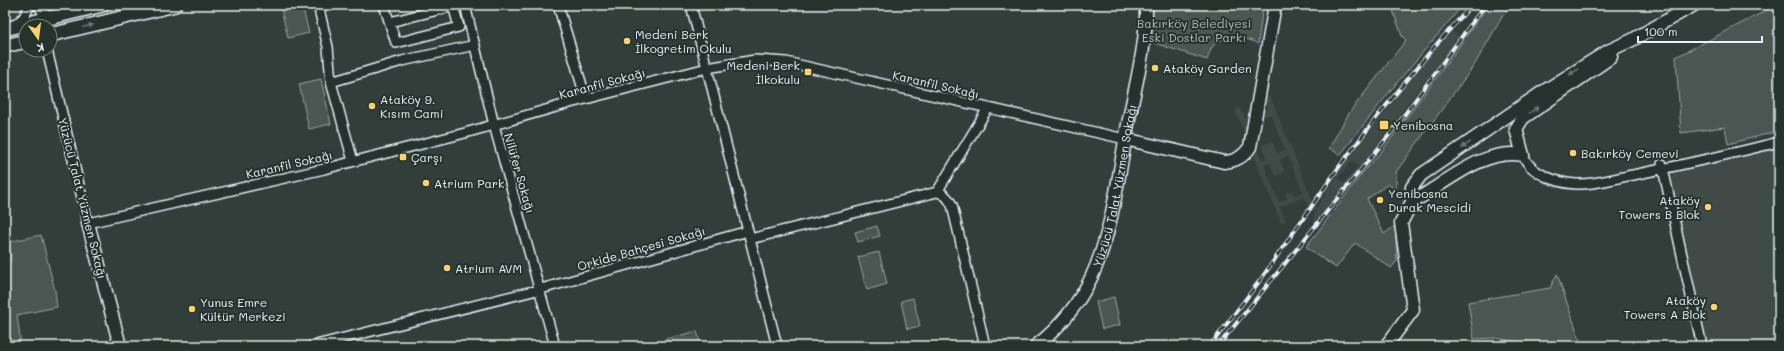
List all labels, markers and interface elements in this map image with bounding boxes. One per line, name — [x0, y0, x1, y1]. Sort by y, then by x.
park label: Bakırköy Belediyesi Eski Dostlar Parkı — [1137, 15, 1251, 45]
north arrow — [18, 18, 58, 58]
scale bar — [1638, 18, 1762, 44]
one-way arrow — [82, 23, 94, 29]
text: 100 m — [1644, 23, 1678, 39]
place label: Medeni Berk İlkogretim Okulu — [635, 26, 732, 56]
marker: Medeni Berk İlkogretim Okulu — [622, 36, 632, 46]
text: K — [35, 40, 46, 56]
place label: Medeni Berk İlkokulu — [727, 57, 800, 87]
place label: Ataköy Garden — [1163, 60, 1252, 76]
marker: Ataköy Garden — [1150, 63, 1160, 73]
street label: Karanfil Sokağı — [557, 64, 647, 102]
street label: Karanfil Sokağı — [891, 66, 981, 102]
marker: Medeni Berk İlkokulu — [803, 67, 813, 77]
one-way arrow — [1568, 69, 1579, 76]
place label: Ataköy 9. Kısım Cami — [380, 91, 443, 121]
marker: Ataköy 9. Kısım Cami — [367, 101, 377, 111]
street label: Yüzücü Talat Yüzmen Sokağı — [1089, 103, 1140, 269]
one-way arrow — [1528, 107, 1540, 114]
street label: Yüzücü Talat Yüzmen Sokağı — [55, 116, 111, 280]
place label: Yenibosna — [1393, 117, 1453, 133]
marker: Yenibosna — [1378, 119, 1390, 131]
street label: Nilüfer Sokağı — [501, 131, 539, 215]
one-way arrow — [1461, 141, 1471, 149]
place label: Bakırköy Cemevi — [1581, 145, 1679, 161]
street label: Karanfil Sokağı — [244, 146, 334, 182]
marker: Bakırköy Cemevi — [1568, 148, 1578, 158]
place label: Çarşı — [411, 149, 443, 165]
marker: Çarşı — [398, 152, 408, 162]
place label: Atrium Park — [434, 175, 504, 191]
marker: Atrium Park — [421, 178, 431, 188]
place label: Yenibosna Durak Mescidi — [1388, 185, 1471, 215]
place label: Ataköy Towers B Blok — [1619, 192, 1700, 222]
marker: Yenibosna Durak Mescidi — [1375, 195, 1385, 205]
marker: Ataköy Towers B Blok — [1703, 202, 1713, 212]
street label: Orkide Bahçesi Sokağı — [575, 222, 707, 274]
place label: Atrium AVM — [455, 260, 522, 276]
marker: Atrium AVM — [442, 263, 452, 273]
place label: Ataköy Towers A Blok — [1624, 292, 1706, 322]
place label: Yunus Emre Kültür Merkezi — [200, 294, 286, 324]
marker: Ataköy Towers A Blok — [1709, 302, 1719, 312]
marker: Yunus Emre Kültür Merkezi — [187, 304, 197, 314]

